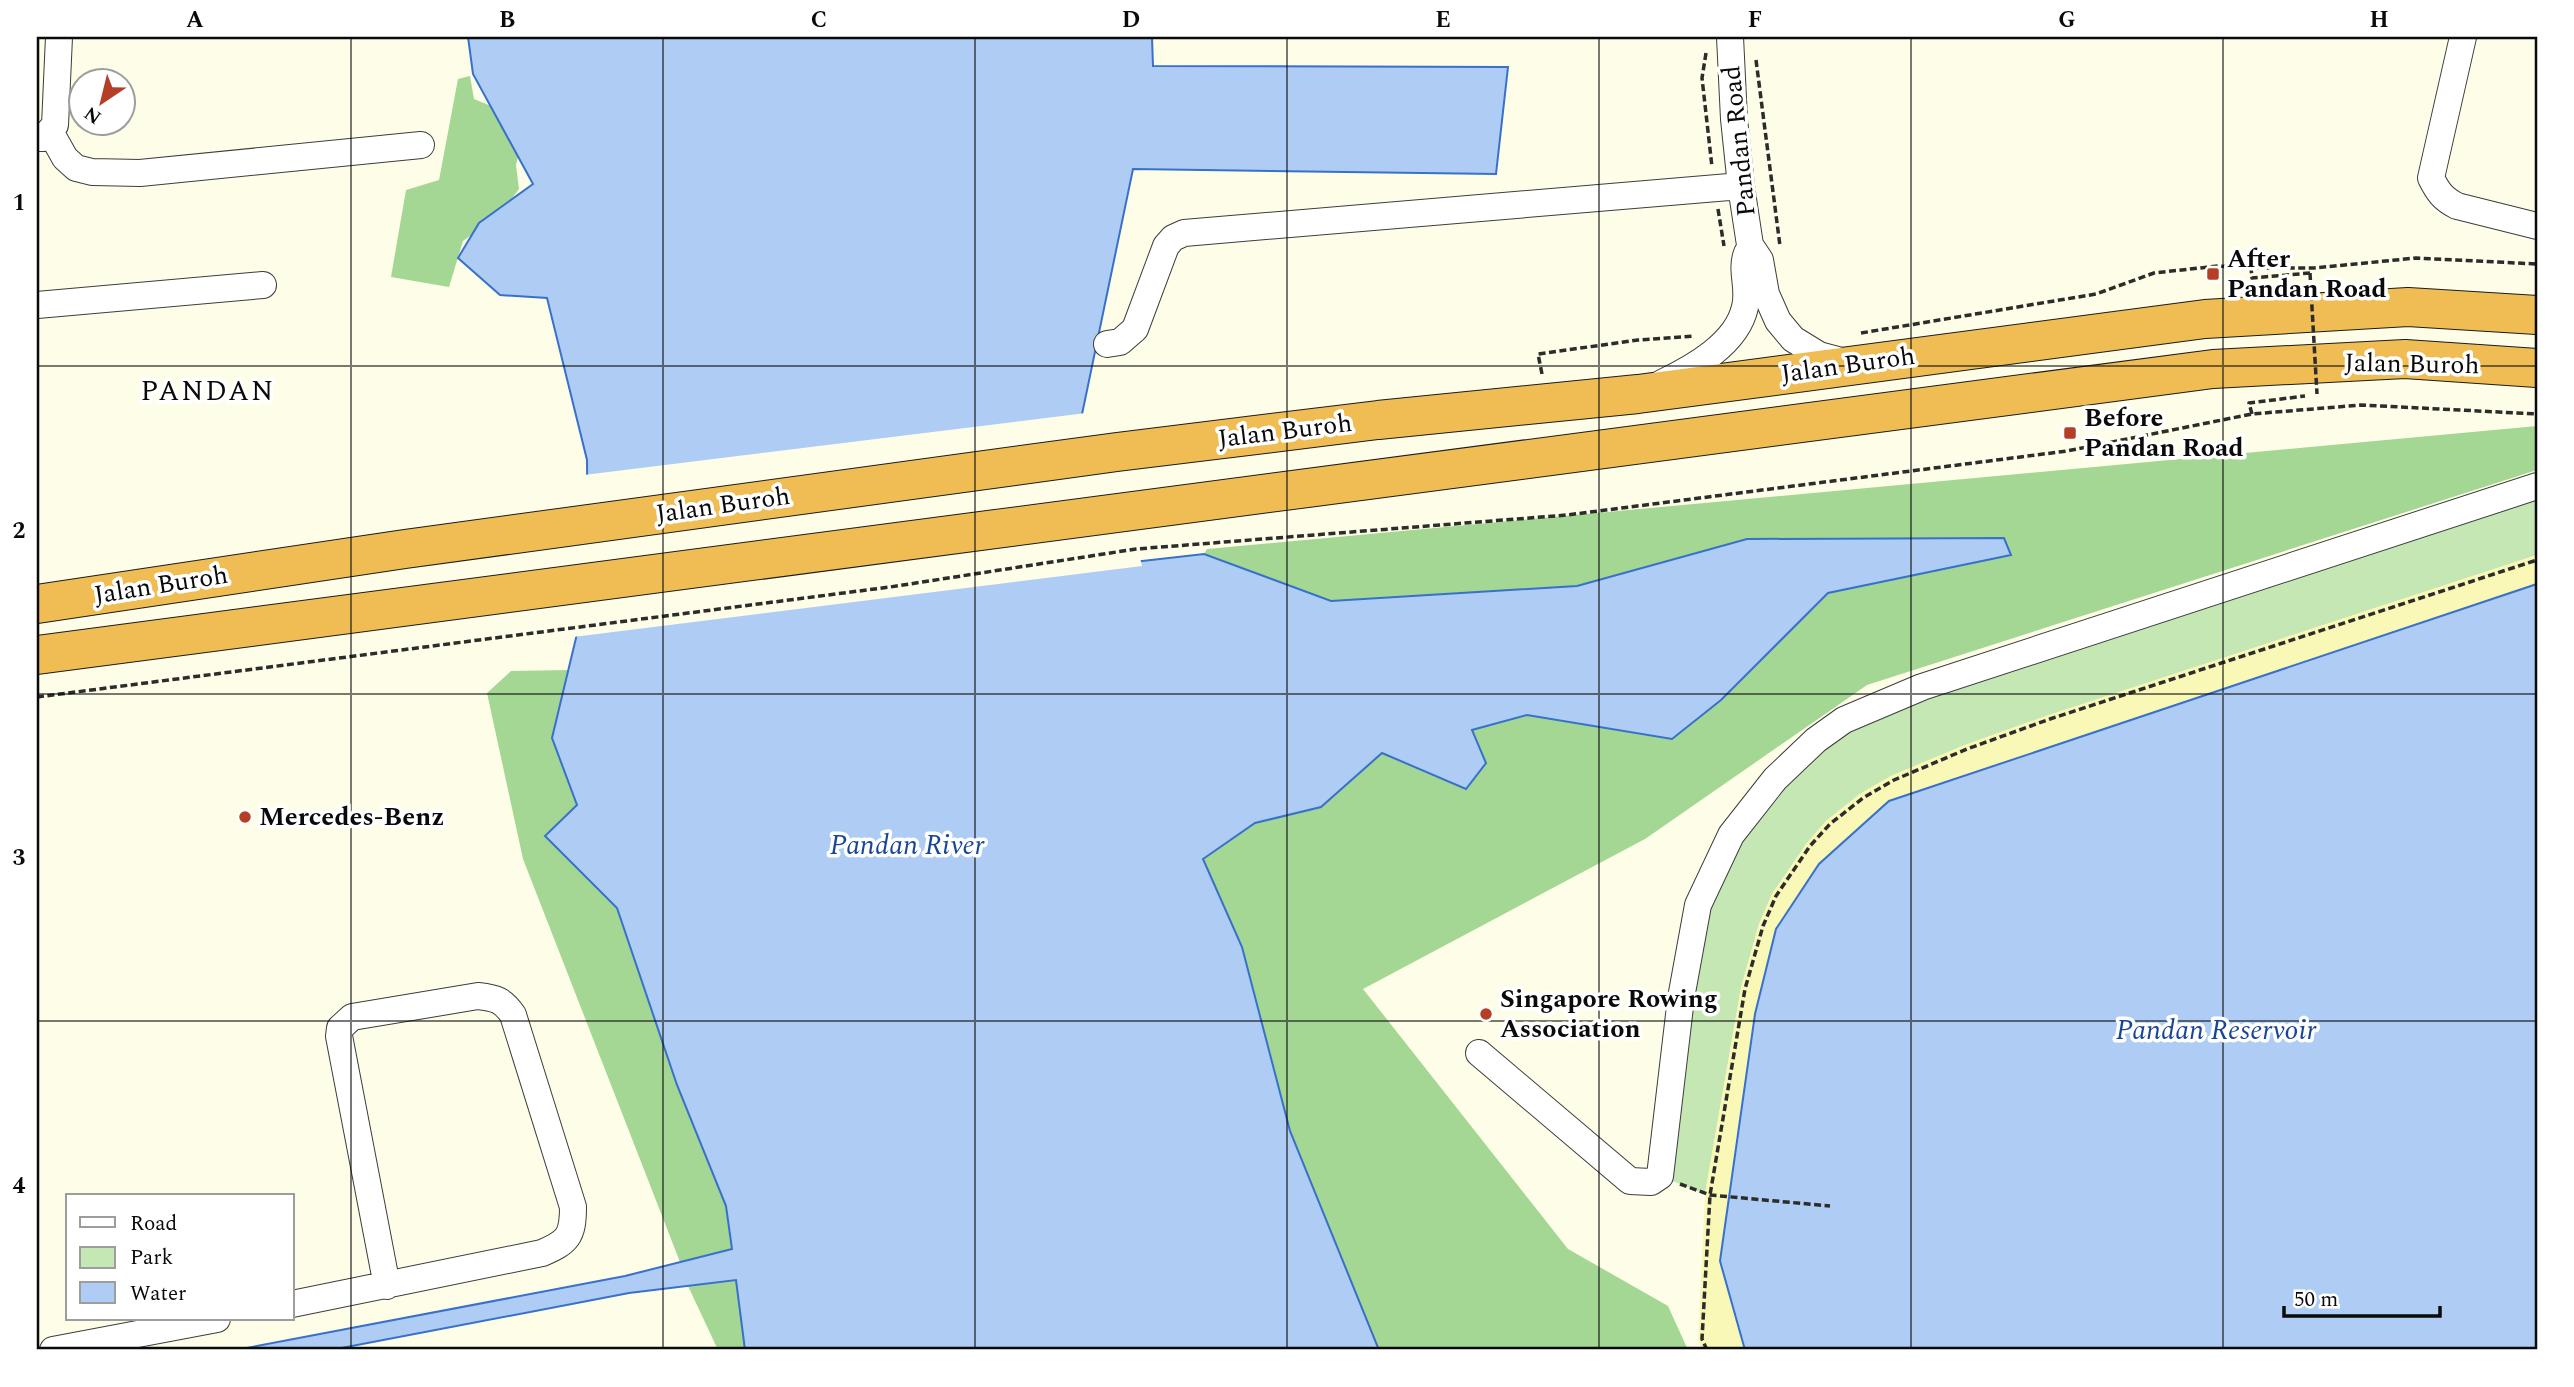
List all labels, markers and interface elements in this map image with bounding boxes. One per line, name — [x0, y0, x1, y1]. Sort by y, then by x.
text: A — [186, 3, 204, 38]
text: B — [499, 3, 515, 38]
text: C — [811, 3, 827, 38]
text: D — [1122, 3, 1140, 38]
text: E — [1435, 3, 1451, 38]
text: F — [1748, 3, 1762, 38]
text: G — [2058, 3, 2076, 38]
text: H — [2369, 3, 2389, 38]
street label: Pandan Road — [1711, 64, 1767, 218]
north arrow — [66, 66, 136, 136]
text: N — [78, 98, 108, 131]
text: 1 — [13, 186, 25, 221]
place label: After Pandan Road — [2227, 239, 2387, 309]
marker: After Pandan Road — [2205, 266, 2221, 282]
street label: Jalan Buroh — [1778, 336, 1918, 394]
street label: Jalan Buroh — [2344, 343, 2480, 385]
district label: PANDAN — [141, 370, 275, 413]
place label: Before Pandan Road — [2084, 398, 2244, 468]
street label: Jalan Buroh — [1216, 403, 1354, 459]
marker: Before Pandan Road — [2062, 425, 2078, 441]
street label: Jalan Buroh — [653, 476, 793, 534]
text: 2 — [13, 514, 26, 549]
street label: Jalan Buroh — [91, 555, 231, 615]
place label: Mercedes-Benz — [259, 797, 444, 837]
marker: Mercedes-Benz — [237, 809, 253, 825]
water label: Pandan River — [830, 824, 985, 867]
text: 3 — [13, 841, 26, 876]
place label: Singapore Rowing Association — [1500, 979, 1718, 1049]
marker: Singapore Rowing Association — [1478, 1006, 1494, 1022]
water label: Pandan Reservoir — [2116, 1009, 2317, 1052]
text: 4 — [13, 1169, 26, 1204]
legend — [66, 1194, 294, 1320]
text: Road — [130, 1208, 177, 1240]
text: Park — [130, 1242, 174, 1274]
scale bar — [2284, 1275, 2439, 1319]
text: Water — [130, 1278, 186, 1310]
text: 50 m — [2294, 1284, 2338, 1316]

